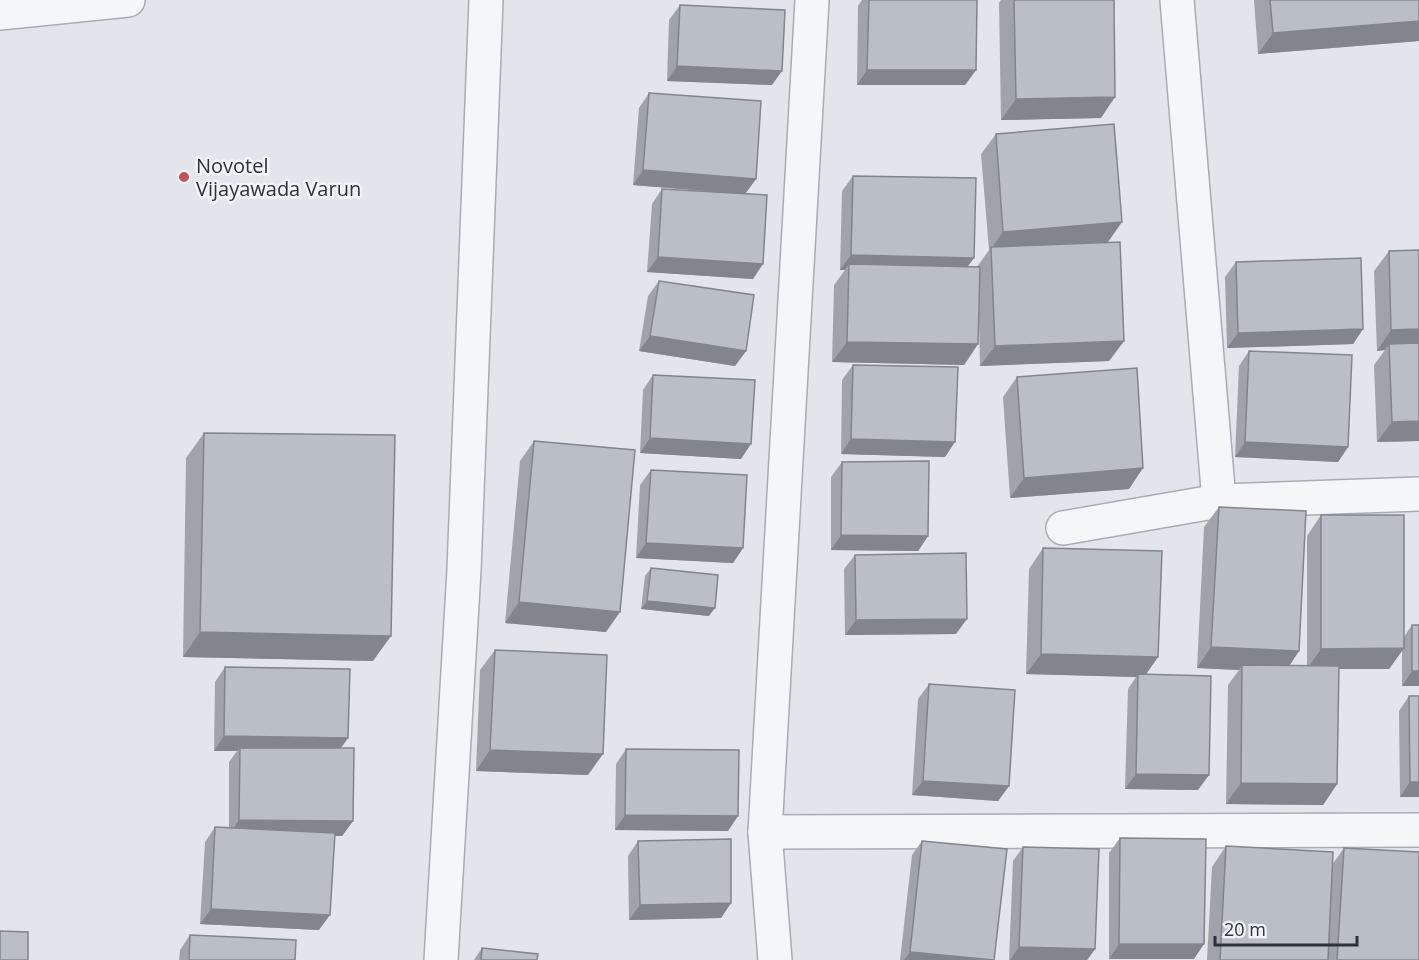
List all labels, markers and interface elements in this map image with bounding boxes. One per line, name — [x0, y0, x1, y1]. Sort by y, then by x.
place label: Novotel Vijayawada Varun — [196, 152, 361, 202]
marker: Novotel Vijayawada Varun — [177, 170, 191, 184]
scale bar — [1215, 909, 1358, 947]
text: 20 m — [1224, 917, 1266, 941]

